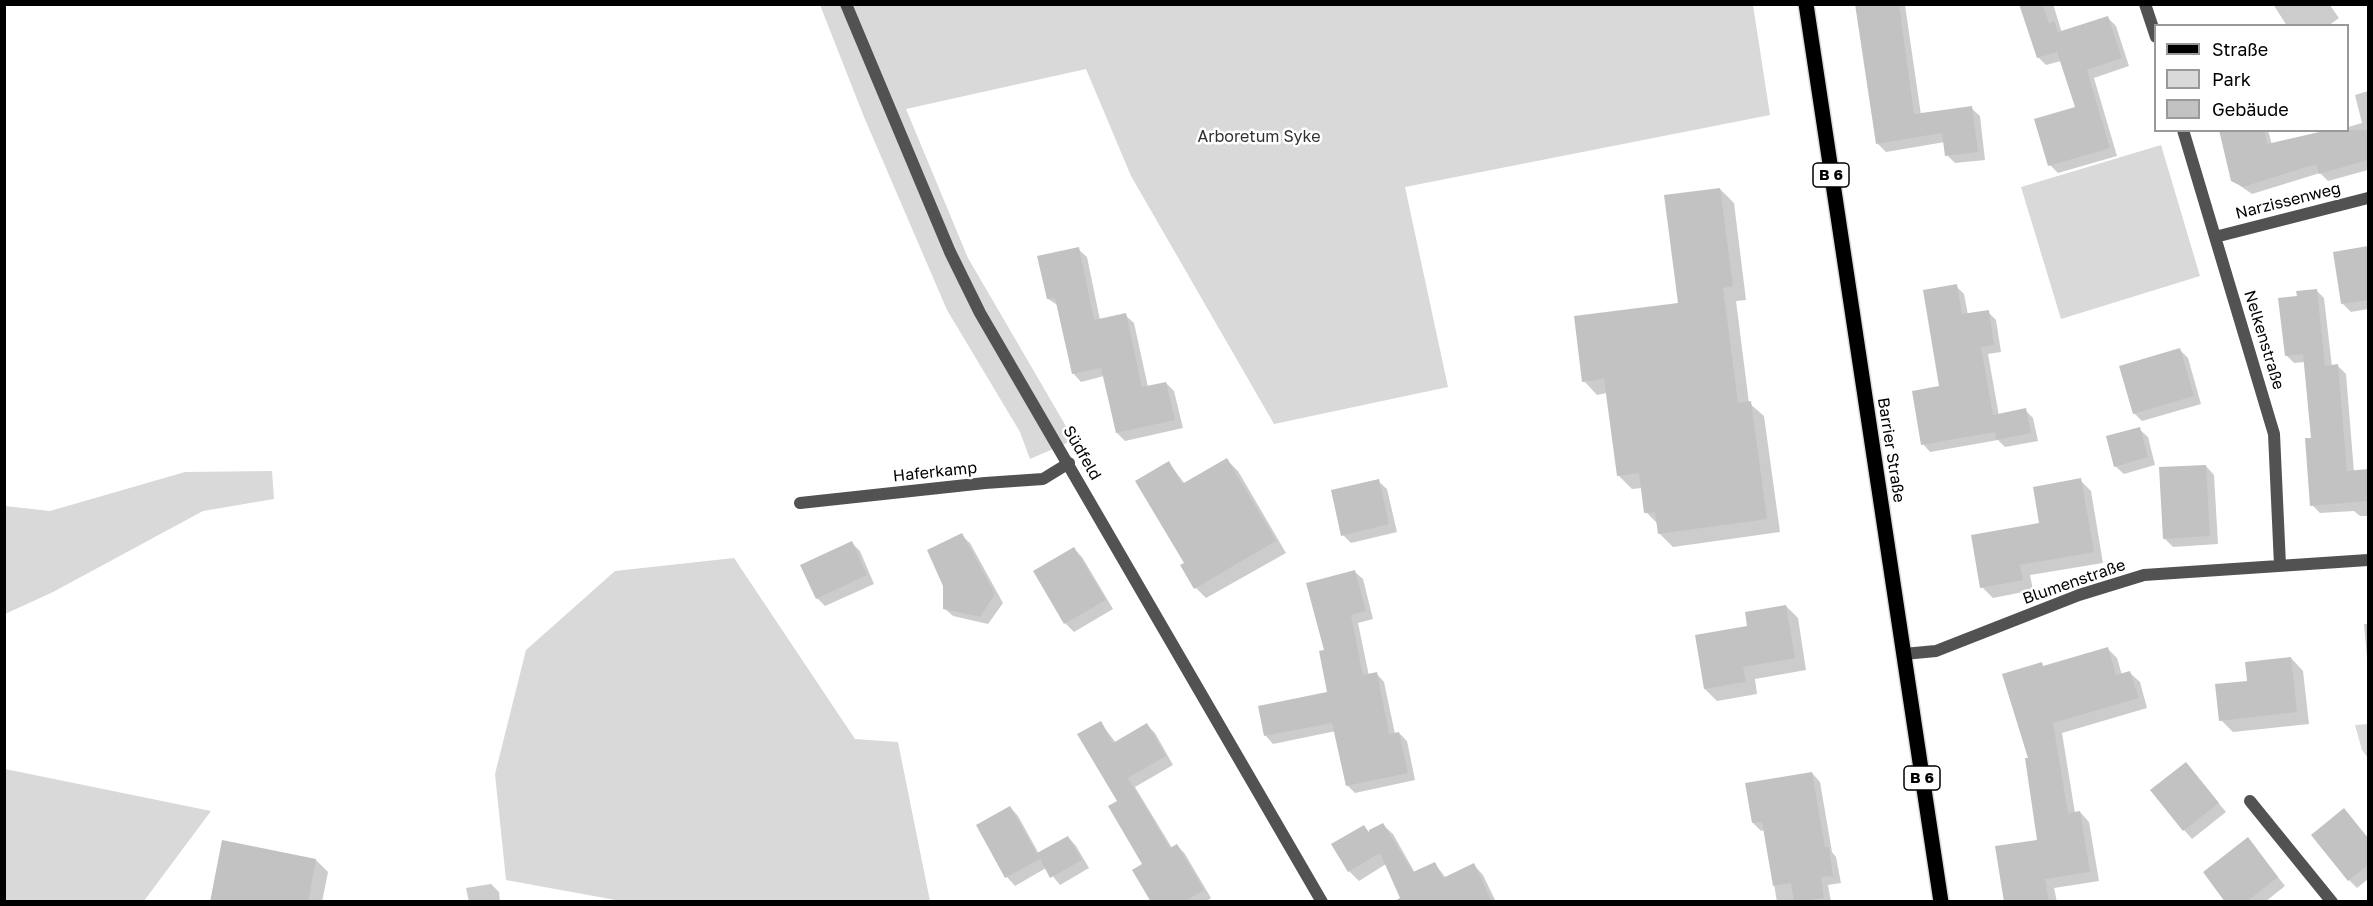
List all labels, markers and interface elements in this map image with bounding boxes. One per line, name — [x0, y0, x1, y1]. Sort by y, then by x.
legend — [2154, 24, 2349, 132]
text: Straße — [2212, 38, 2268, 60]
text: Park — [2212, 68, 2251, 90]
text: Gebäude — [2212, 98, 2289, 120]
park label: Arboretum Syke — [1197, 127, 1321, 147]
road number: B 6 — [1813, 163, 1849, 187]
street label: Narzissenweg — [2233, 179, 2343, 223]
street label: Nelkenstraße — [2240, 288, 2288, 392]
street label: Barrier Straße — [1873, 396, 1909, 504]
street label: Südfeld — [1059, 422, 1105, 484]
street label: Haferkamp — [892, 458, 978, 486]
street label: Blumenstraße — [2020, 555, 2128, 609]
road number: B 6 — [1904, 766, 1940, 790]

